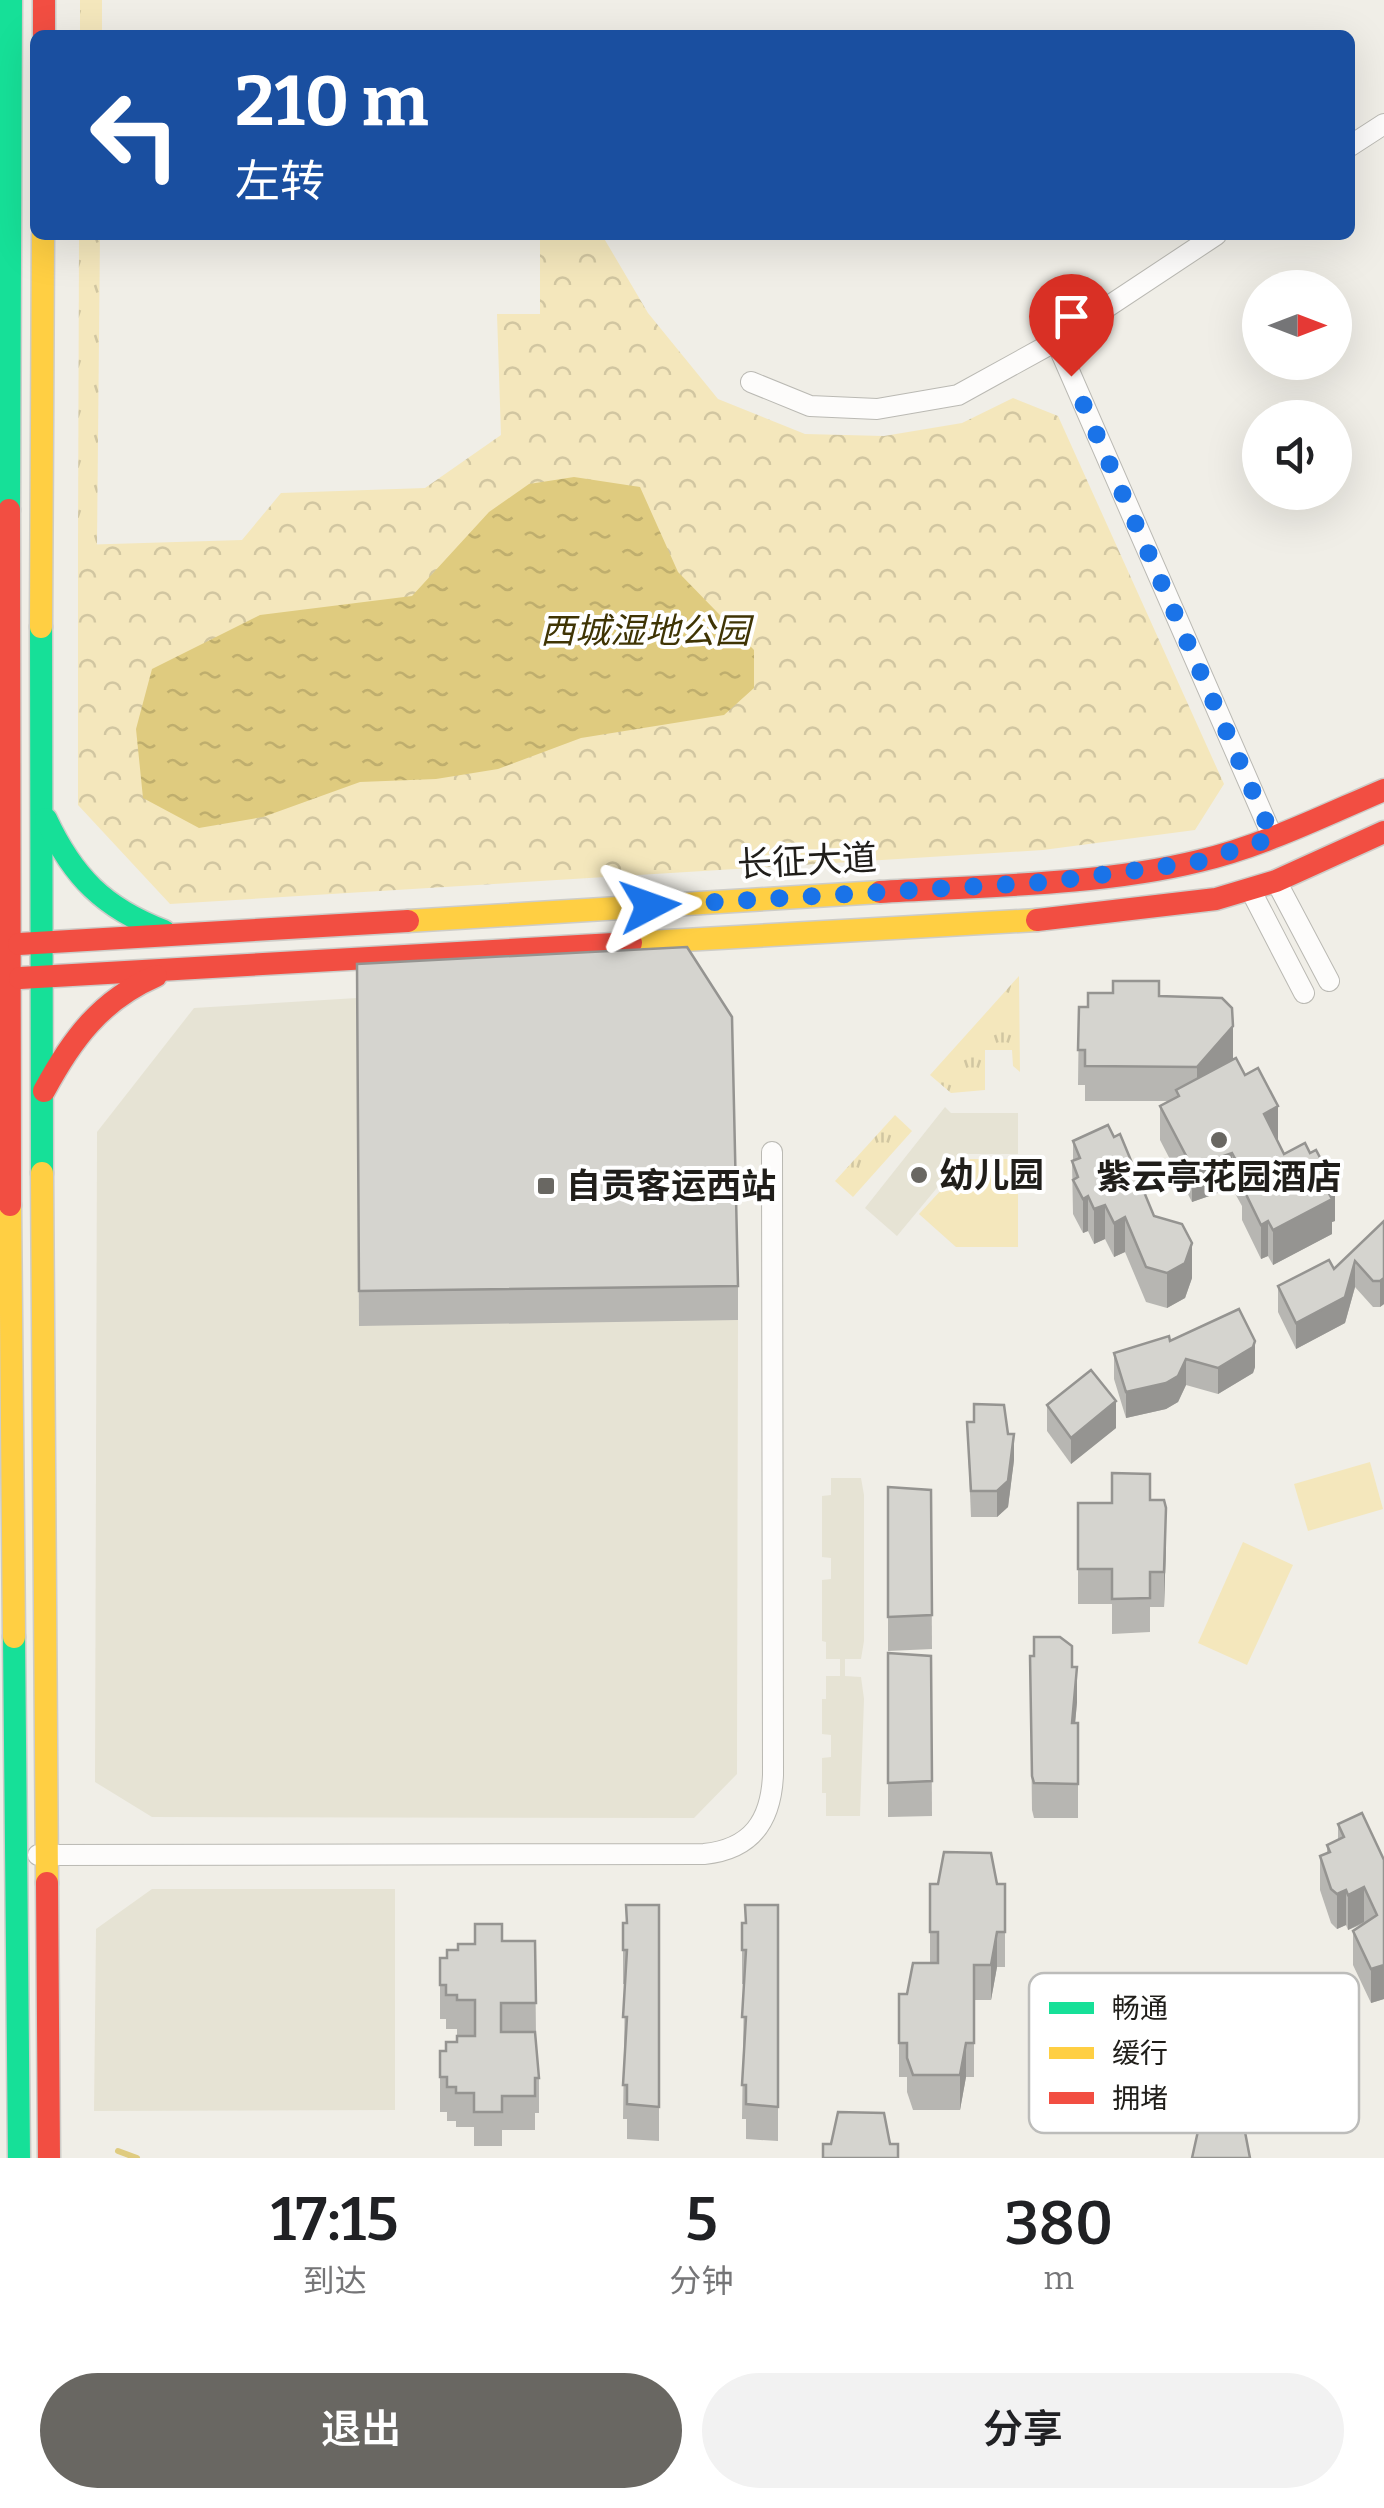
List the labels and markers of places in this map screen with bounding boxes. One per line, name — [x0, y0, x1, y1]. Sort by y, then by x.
pin — [1029, 274, 1114, 377]
marker: 紫云亭花园酒店 — [1208, 1129, 1230, 1151]
place label: 幼儿园 — [939, 1154, 1044, 1196]
place label: 紫云亭花园酒店 — [1096, 1156, 1342, 1198]
marker: 幼儿园 — [908, 1164, 930, 1186]
place label: 自贡客运西站 — [566, 1165, 776, 1207]
marker: 自贡客运西站 — [535, 1175, 557, 1197]

